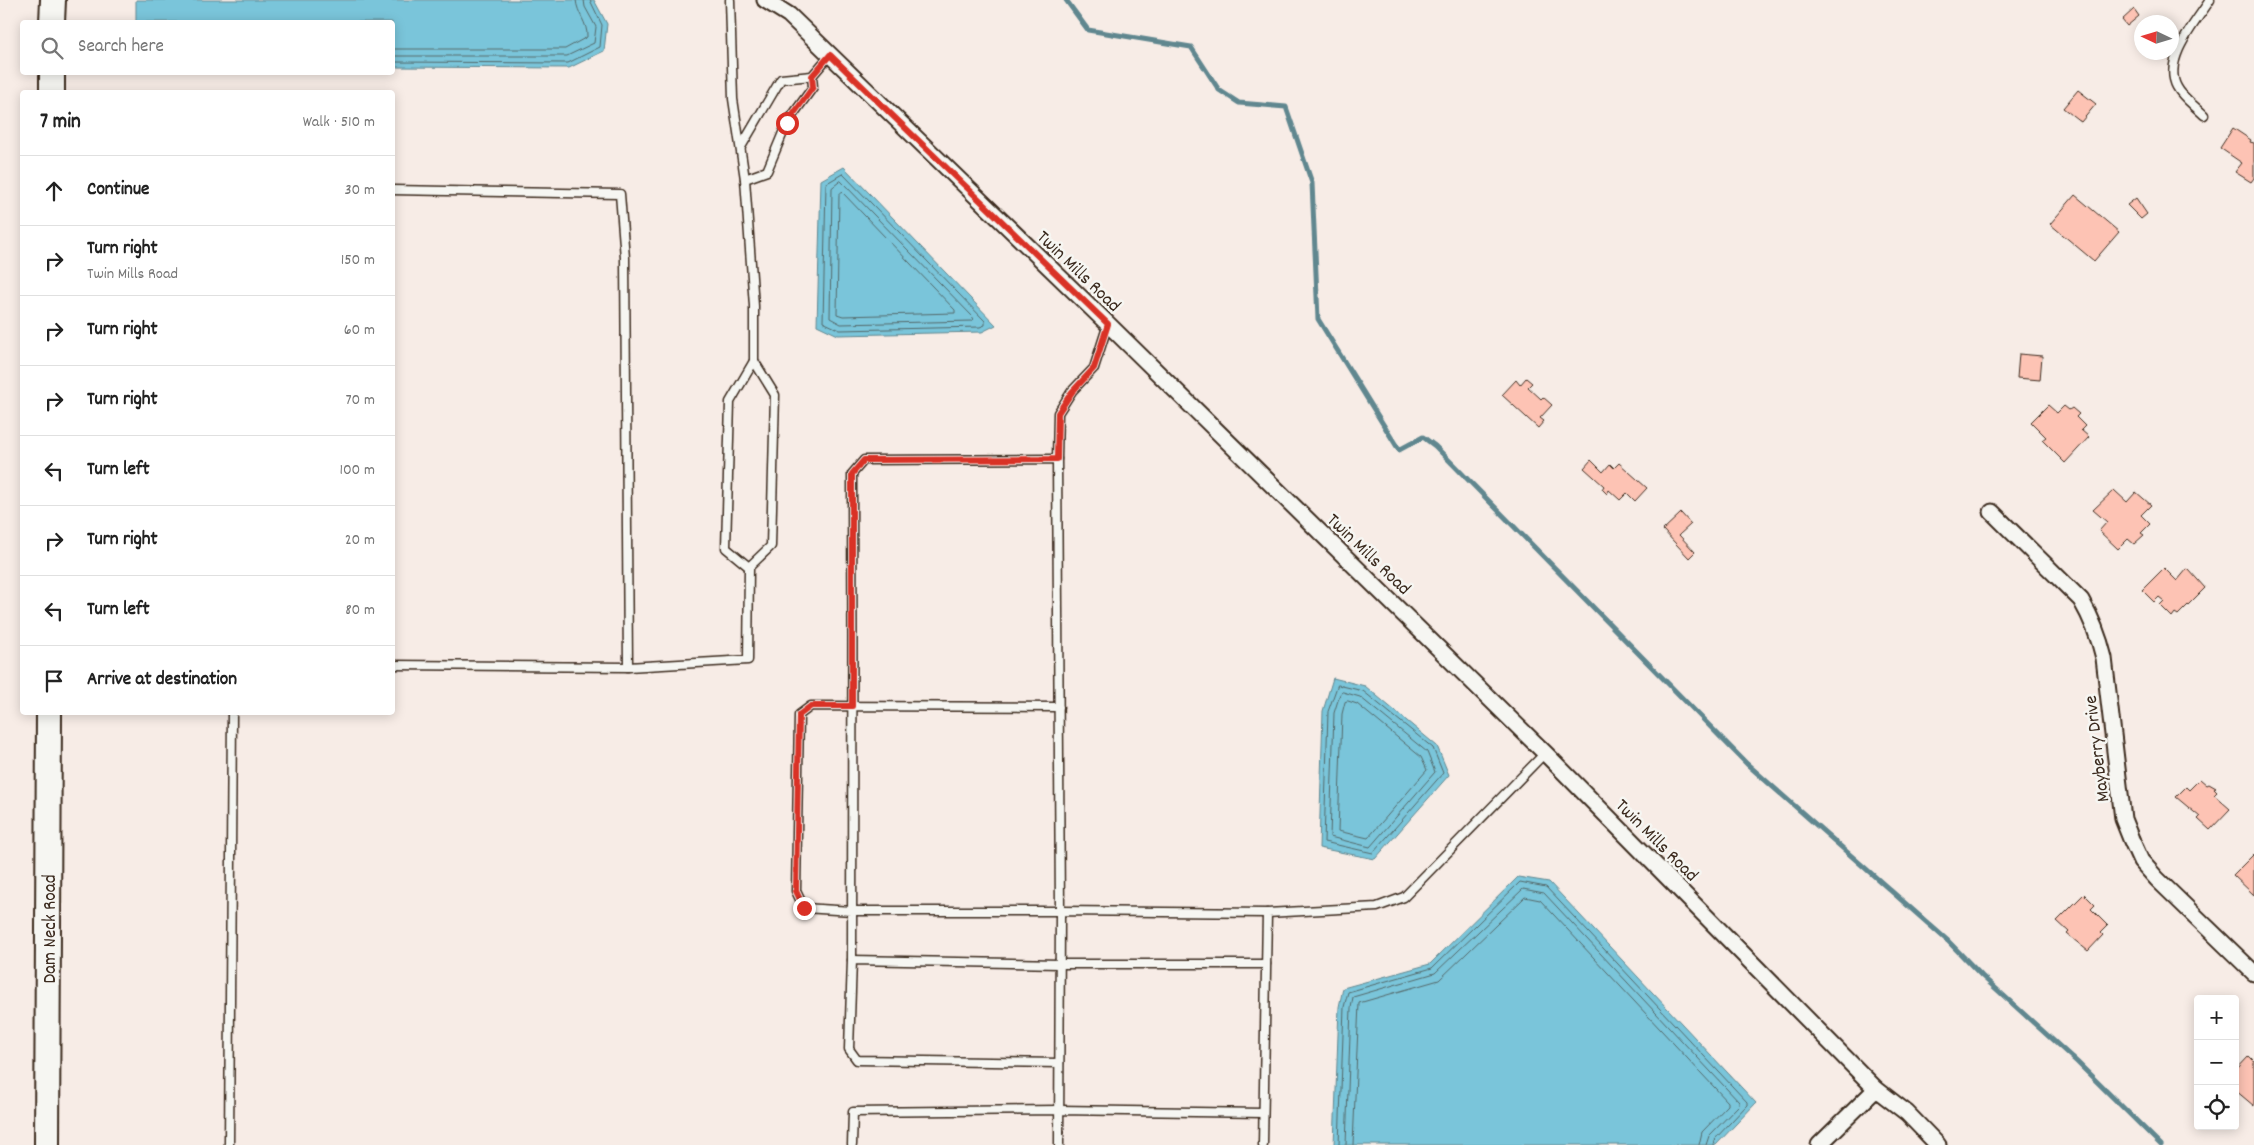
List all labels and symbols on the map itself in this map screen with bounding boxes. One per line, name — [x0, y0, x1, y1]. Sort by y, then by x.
north arrow — [2134, 15, 2179, 60]
route start — [776, 112, 799, 135]
street label: Twin Mills Road — [1029, 225, 1126, 320]
street label: Twin Mills Road — [1319, 508, 1416, 603]
street label: Mayberry Drive — [2079, 694, 2118, 803]
street label: Twin Mills Road — [1608, 794, 1703, 889]
street label: Dam Neck Road — [38, 874, 65, 984]
route end — [793, 897, 816, 920]

